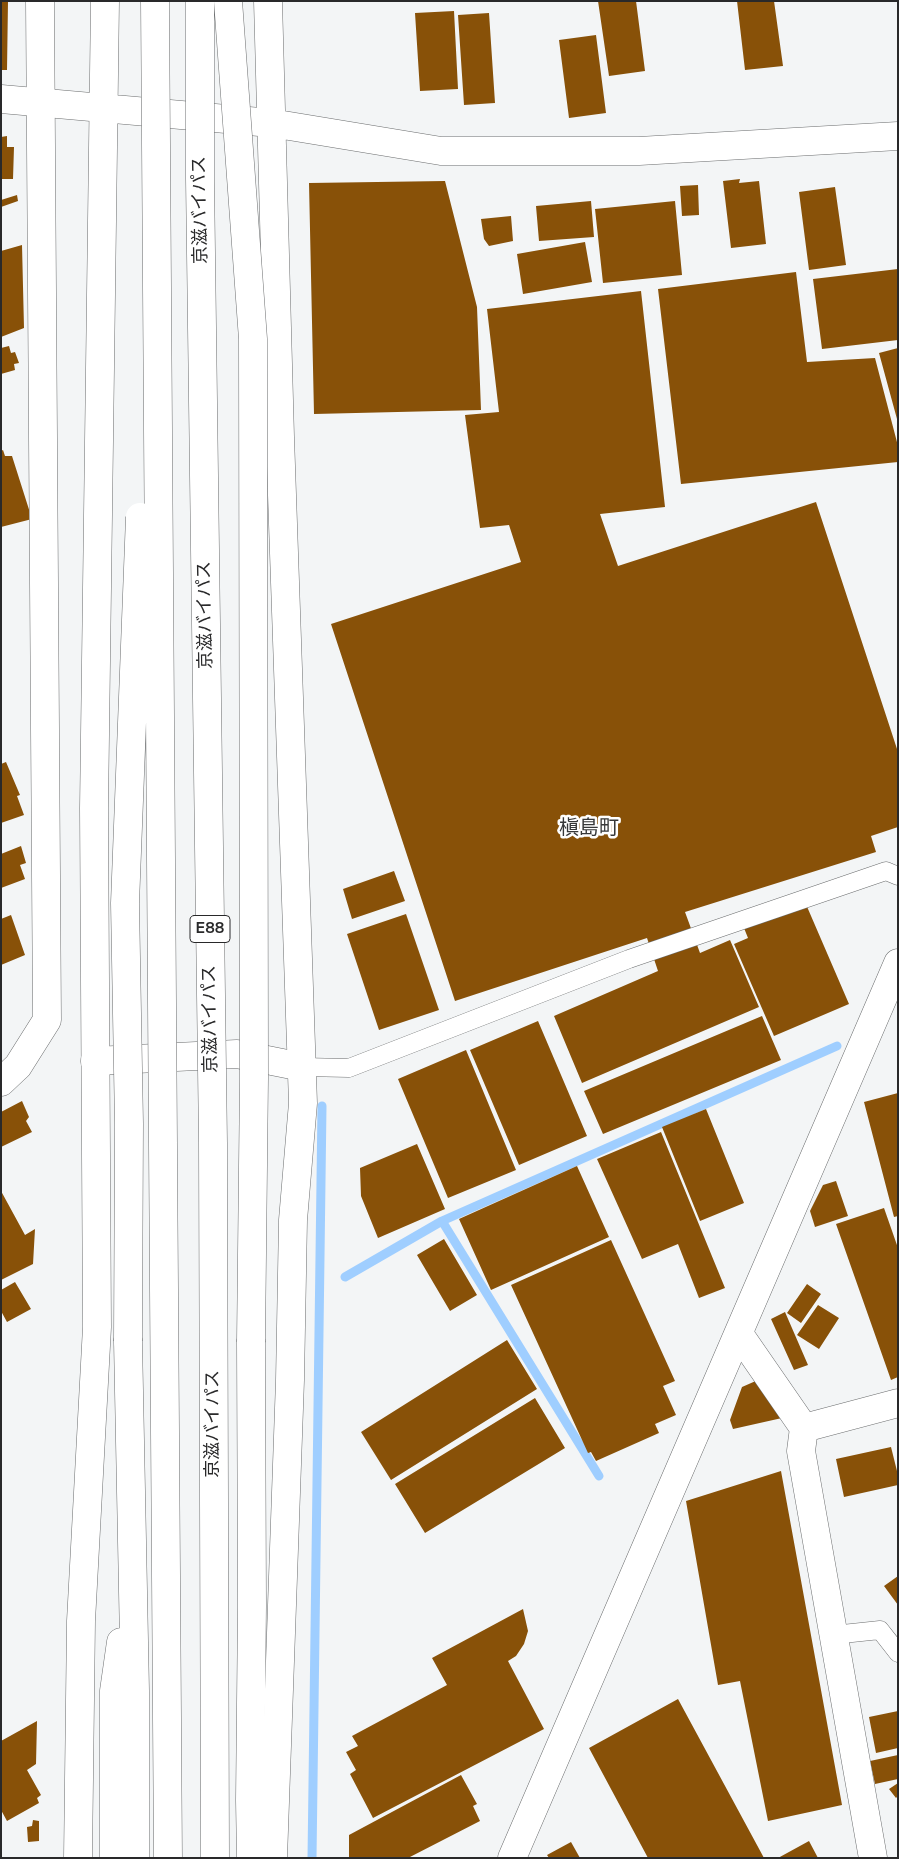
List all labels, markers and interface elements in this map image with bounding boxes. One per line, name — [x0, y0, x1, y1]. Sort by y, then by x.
street label: 京滋バイパス — [189, 156, 213, 264]
street label: 京滋バイパス — [194, 561, 218, 669]
district label: 槇島町 — [559, 817, 619, 841]
road number: E88 — [190, 916, 230, 942]
street label: 京滋バイパス — [199, 965, 223, 1073]
street label: 京滋バイパス — [203, 1370, 225, 1478]

